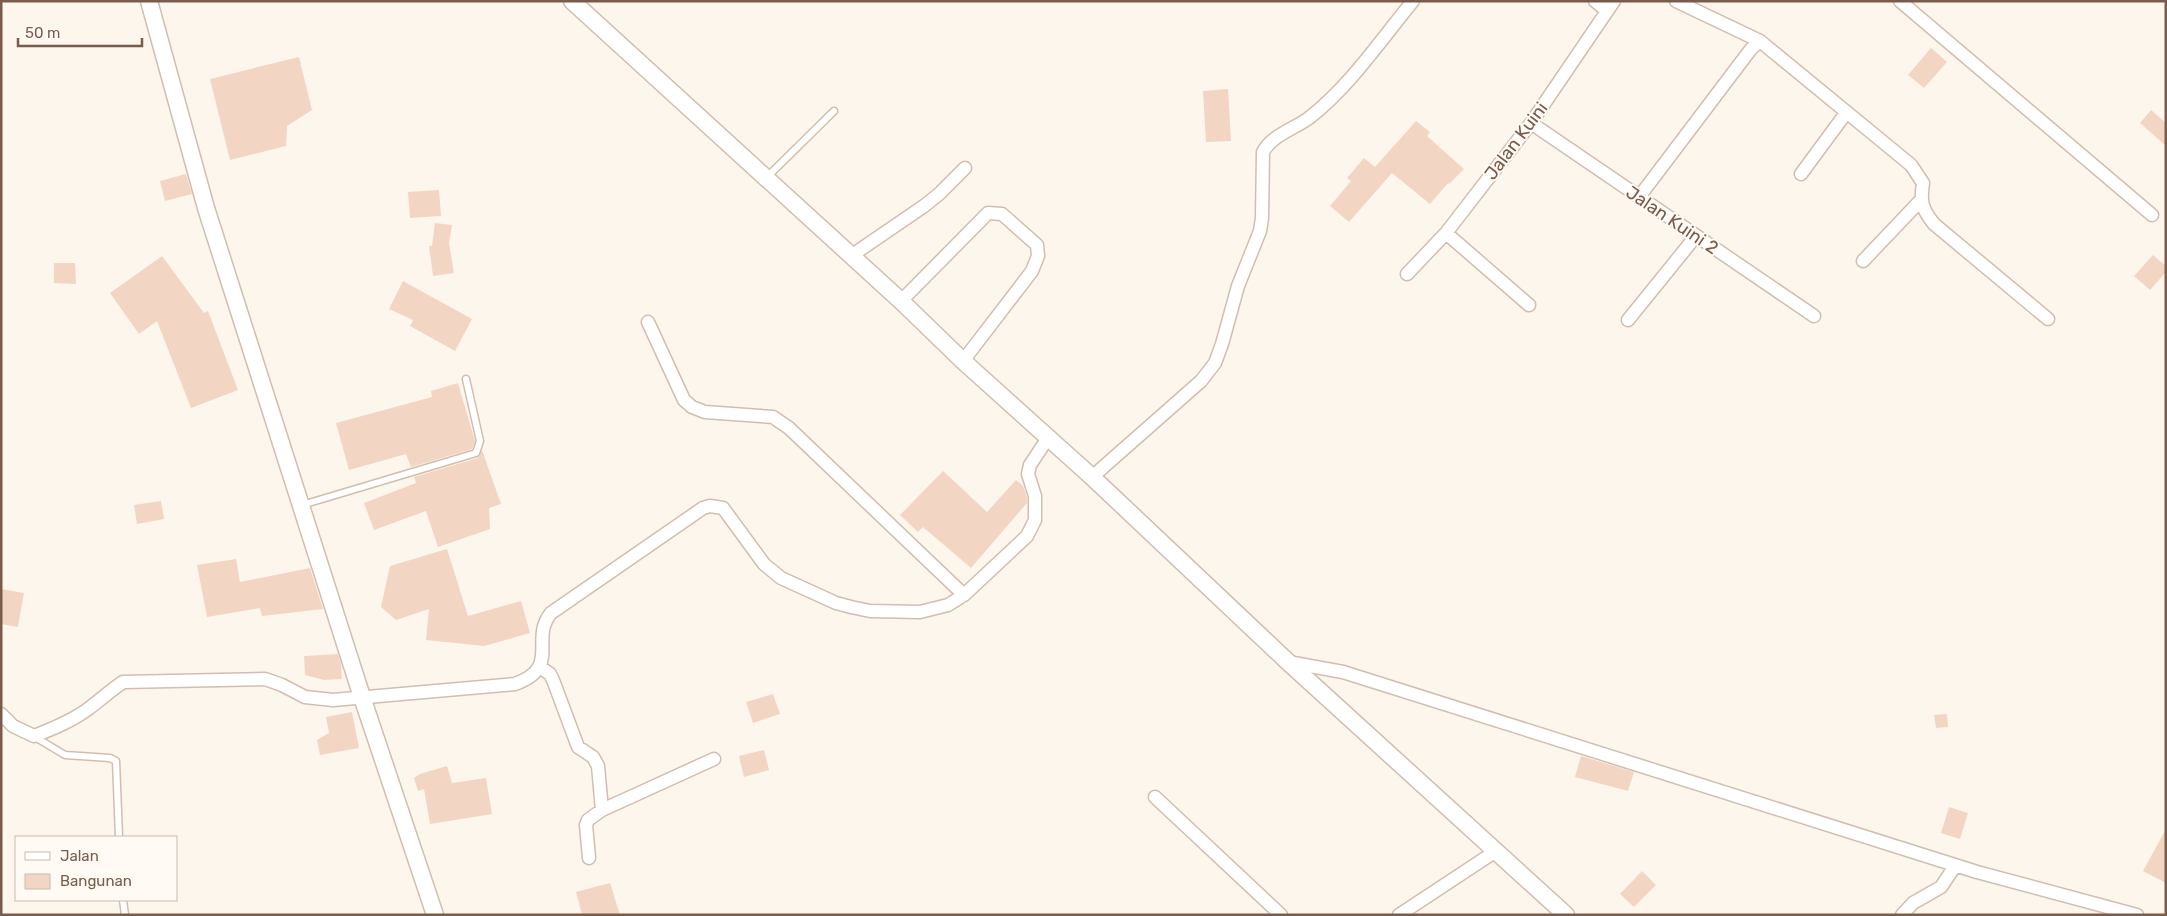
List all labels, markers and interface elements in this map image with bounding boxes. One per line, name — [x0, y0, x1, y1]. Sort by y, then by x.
scale bar — [18, 15, 141, 47]
text: 50 m — [25, 24, 60, 42]
street label: Jalan Kuini — [1480, 98, 1552, 184]
street label: Jalan Kuini 2 — [1622, 181, 1722, 259]
legend — [15, 836, 178, 901]
text: Jalan — [60, 847, 99, 865]
text: Bangunan — [60, 872, 132, 890]

